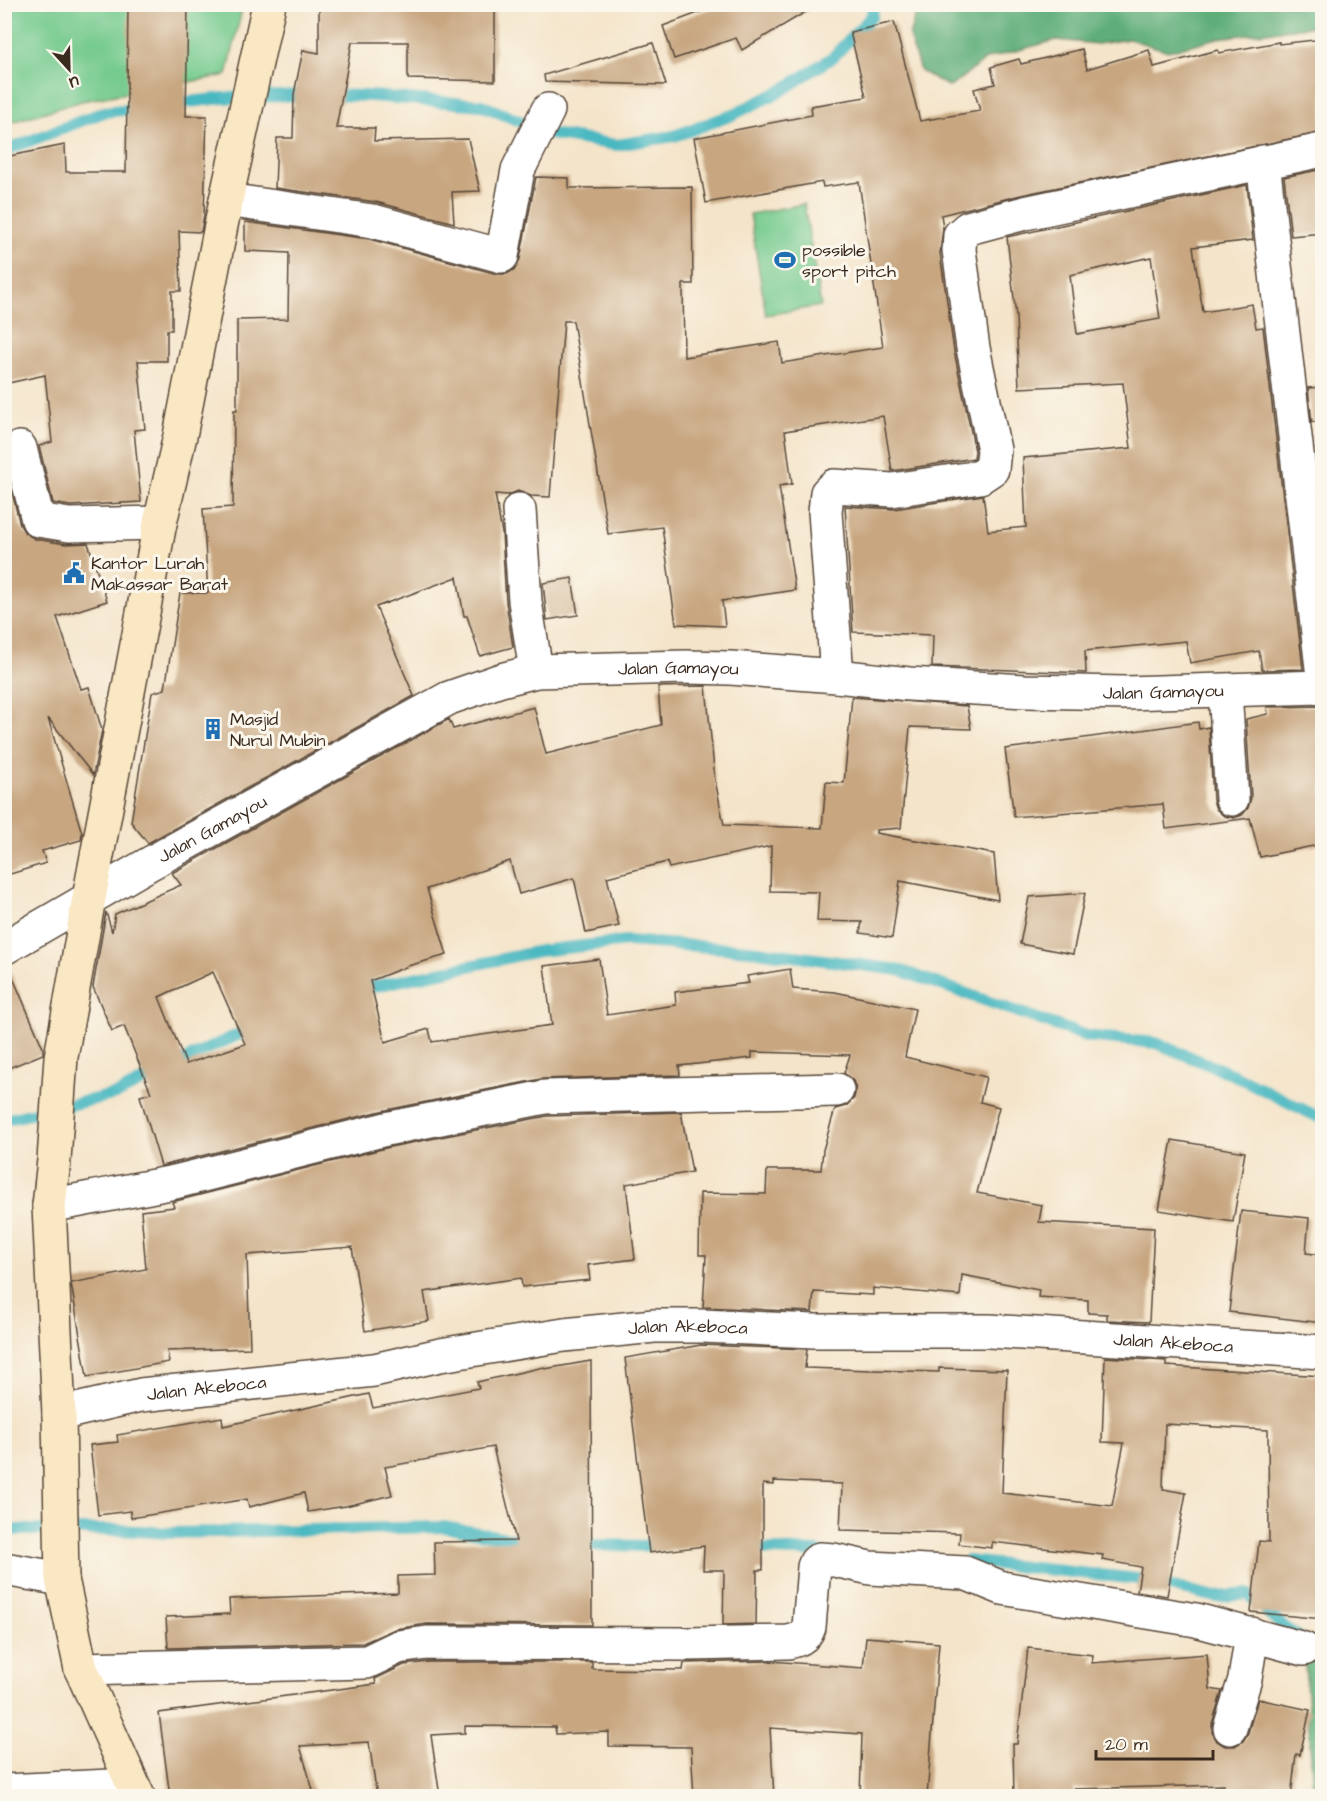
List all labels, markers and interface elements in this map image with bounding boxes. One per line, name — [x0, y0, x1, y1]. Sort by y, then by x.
north arrow — [39, 39, 99, 99]
text: U — [66, 70, 83, 94]
place label: possible sport pitch — [802, 238, 896, 284]
sports icon: possible sport pitch — [773, 248, 797, 272]
place label: Kantor Lurah Makassar Barat — [91, 551, 229, 597]
public building icon: Kantor Lurah Makassar Barat — [62, 561, 86, 585]
street label: Jalan Gamayou — [618, 654, 740, 681]
street label: Jalan Gamayou — [1103, 678, 1224, 706]
place label: Masjid Nurul Mubin — [230, 707, 325, 753]
building icon: Masjid Nurul Mubin — [201, 717, 225, 741]
street label: Jalan Gamayou — [153, 789, 271, 869]
street label: Jalan Akeboca — [627, 1313, 748, 1341]
street label: Jalan Akeboca — [1113, 1326, 1234, 1359]
street label: Jalan Akeboca — [145, 1369, 267, 1407]
scale bar — [1096, 1723, 1213, 1761]
text: 20 m — [1105, 1732, 1148, 1757]

